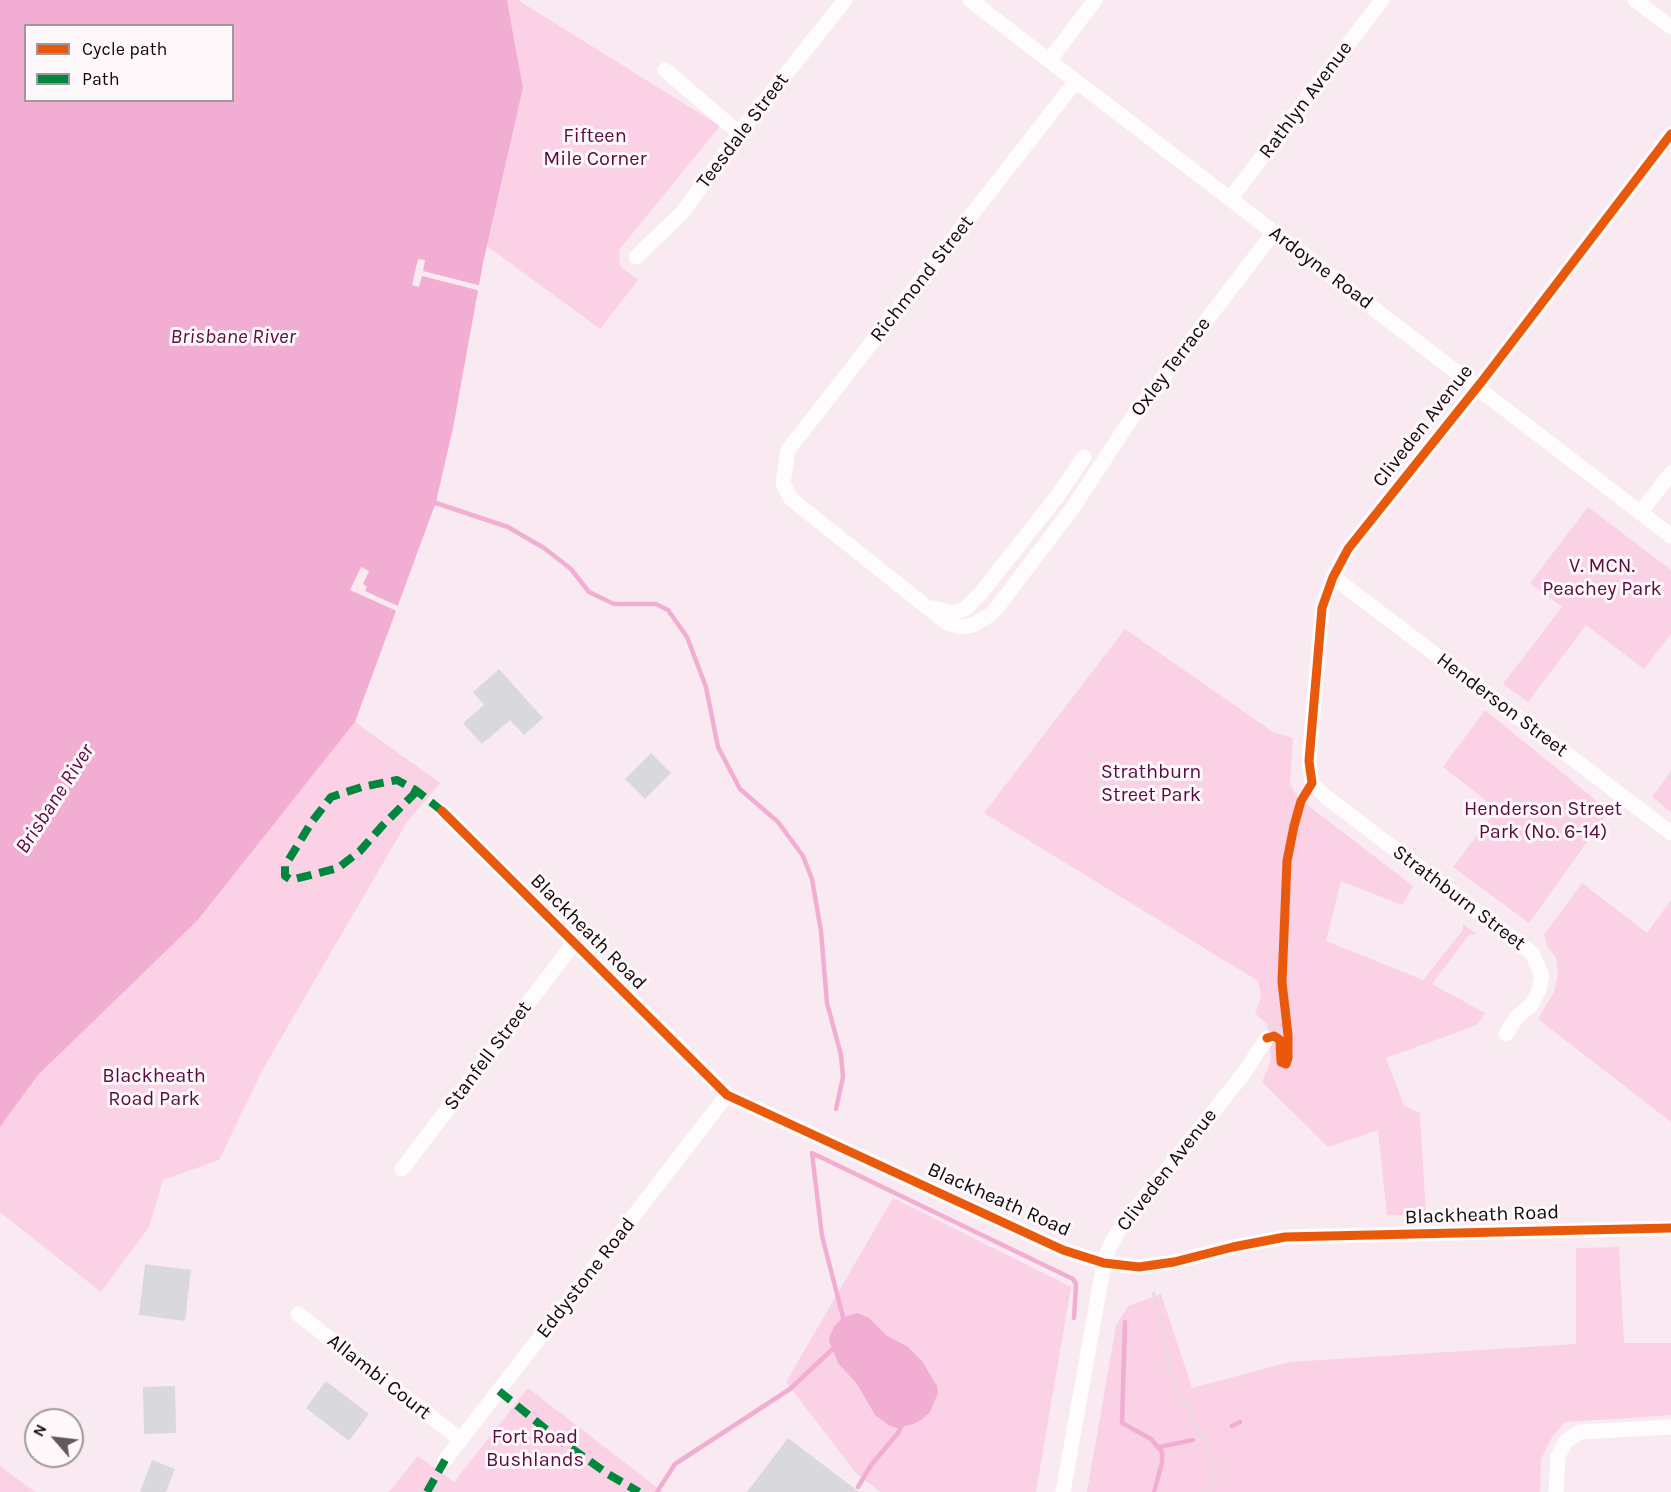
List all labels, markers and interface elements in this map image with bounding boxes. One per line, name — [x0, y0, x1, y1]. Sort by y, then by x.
legend — [24, 24, 234, 102]
street label: Rathlyn Avenue — [1254, 37, 1358, 163]
text: Cycle path — [82, 38, 167, 60]
text: Path — [82, 68, 120, 90]
street label: Teesdale Street — [692, 69, 794, 193]
park label: Fifteen Mile Corner — [543, 124, 647, 171]
street label: Richmond Street — [865, 211, 979, 347]
street label: Ardoyne Road — [1264, 221, 1378, 315]
street label: Oxley Terrace — [1126, 313, 1216, 421]
water label: Brisbane River — [170, 324, 296, 350]
street label: Cliveden Avenue — [1368, 360, 1478, 492]
park label: V. MCN. Peachey Park — [1542, 554, 1662, 601]
street label: Henderson Street — [1432, 648, 1572, 762]
water label: Brisbane River — [10, 740, 100, 858]
park label: Strathburn Street Park — [1101, 760, 1201, 807]
park label: Henderson Street Park (No. 6-14) — [1464, 797, 1622, 844]
street label: Strathburn Street — [1388, 840, 1530, 956]
street label: Blackheath Road — [525, 869, 651, 995]
street label: Stanfell Street — [439, 997, 537, 1115]
park label: Blackheath Road Park — [102, 1064, 206, 1111]
street label: Cliveden Avenue — [1112, 1104, 1222, 1236]
street label: Blackheath Road — [924, 1158, 1074, 1242]
street label: Blackheath Road — [1404, 1200, 1560, 1230]
street label: Eddystone Road — [531, 1213, 641, 1343]
street label: Allambi Court — [322, 1329, 436, 1425]
north arrow — [24, 1408, 84, 1468]
text: N — [28, 1421, 51, 1440]
park label: Fort Road Bushlands — [486, 1425, 584, 1472]

